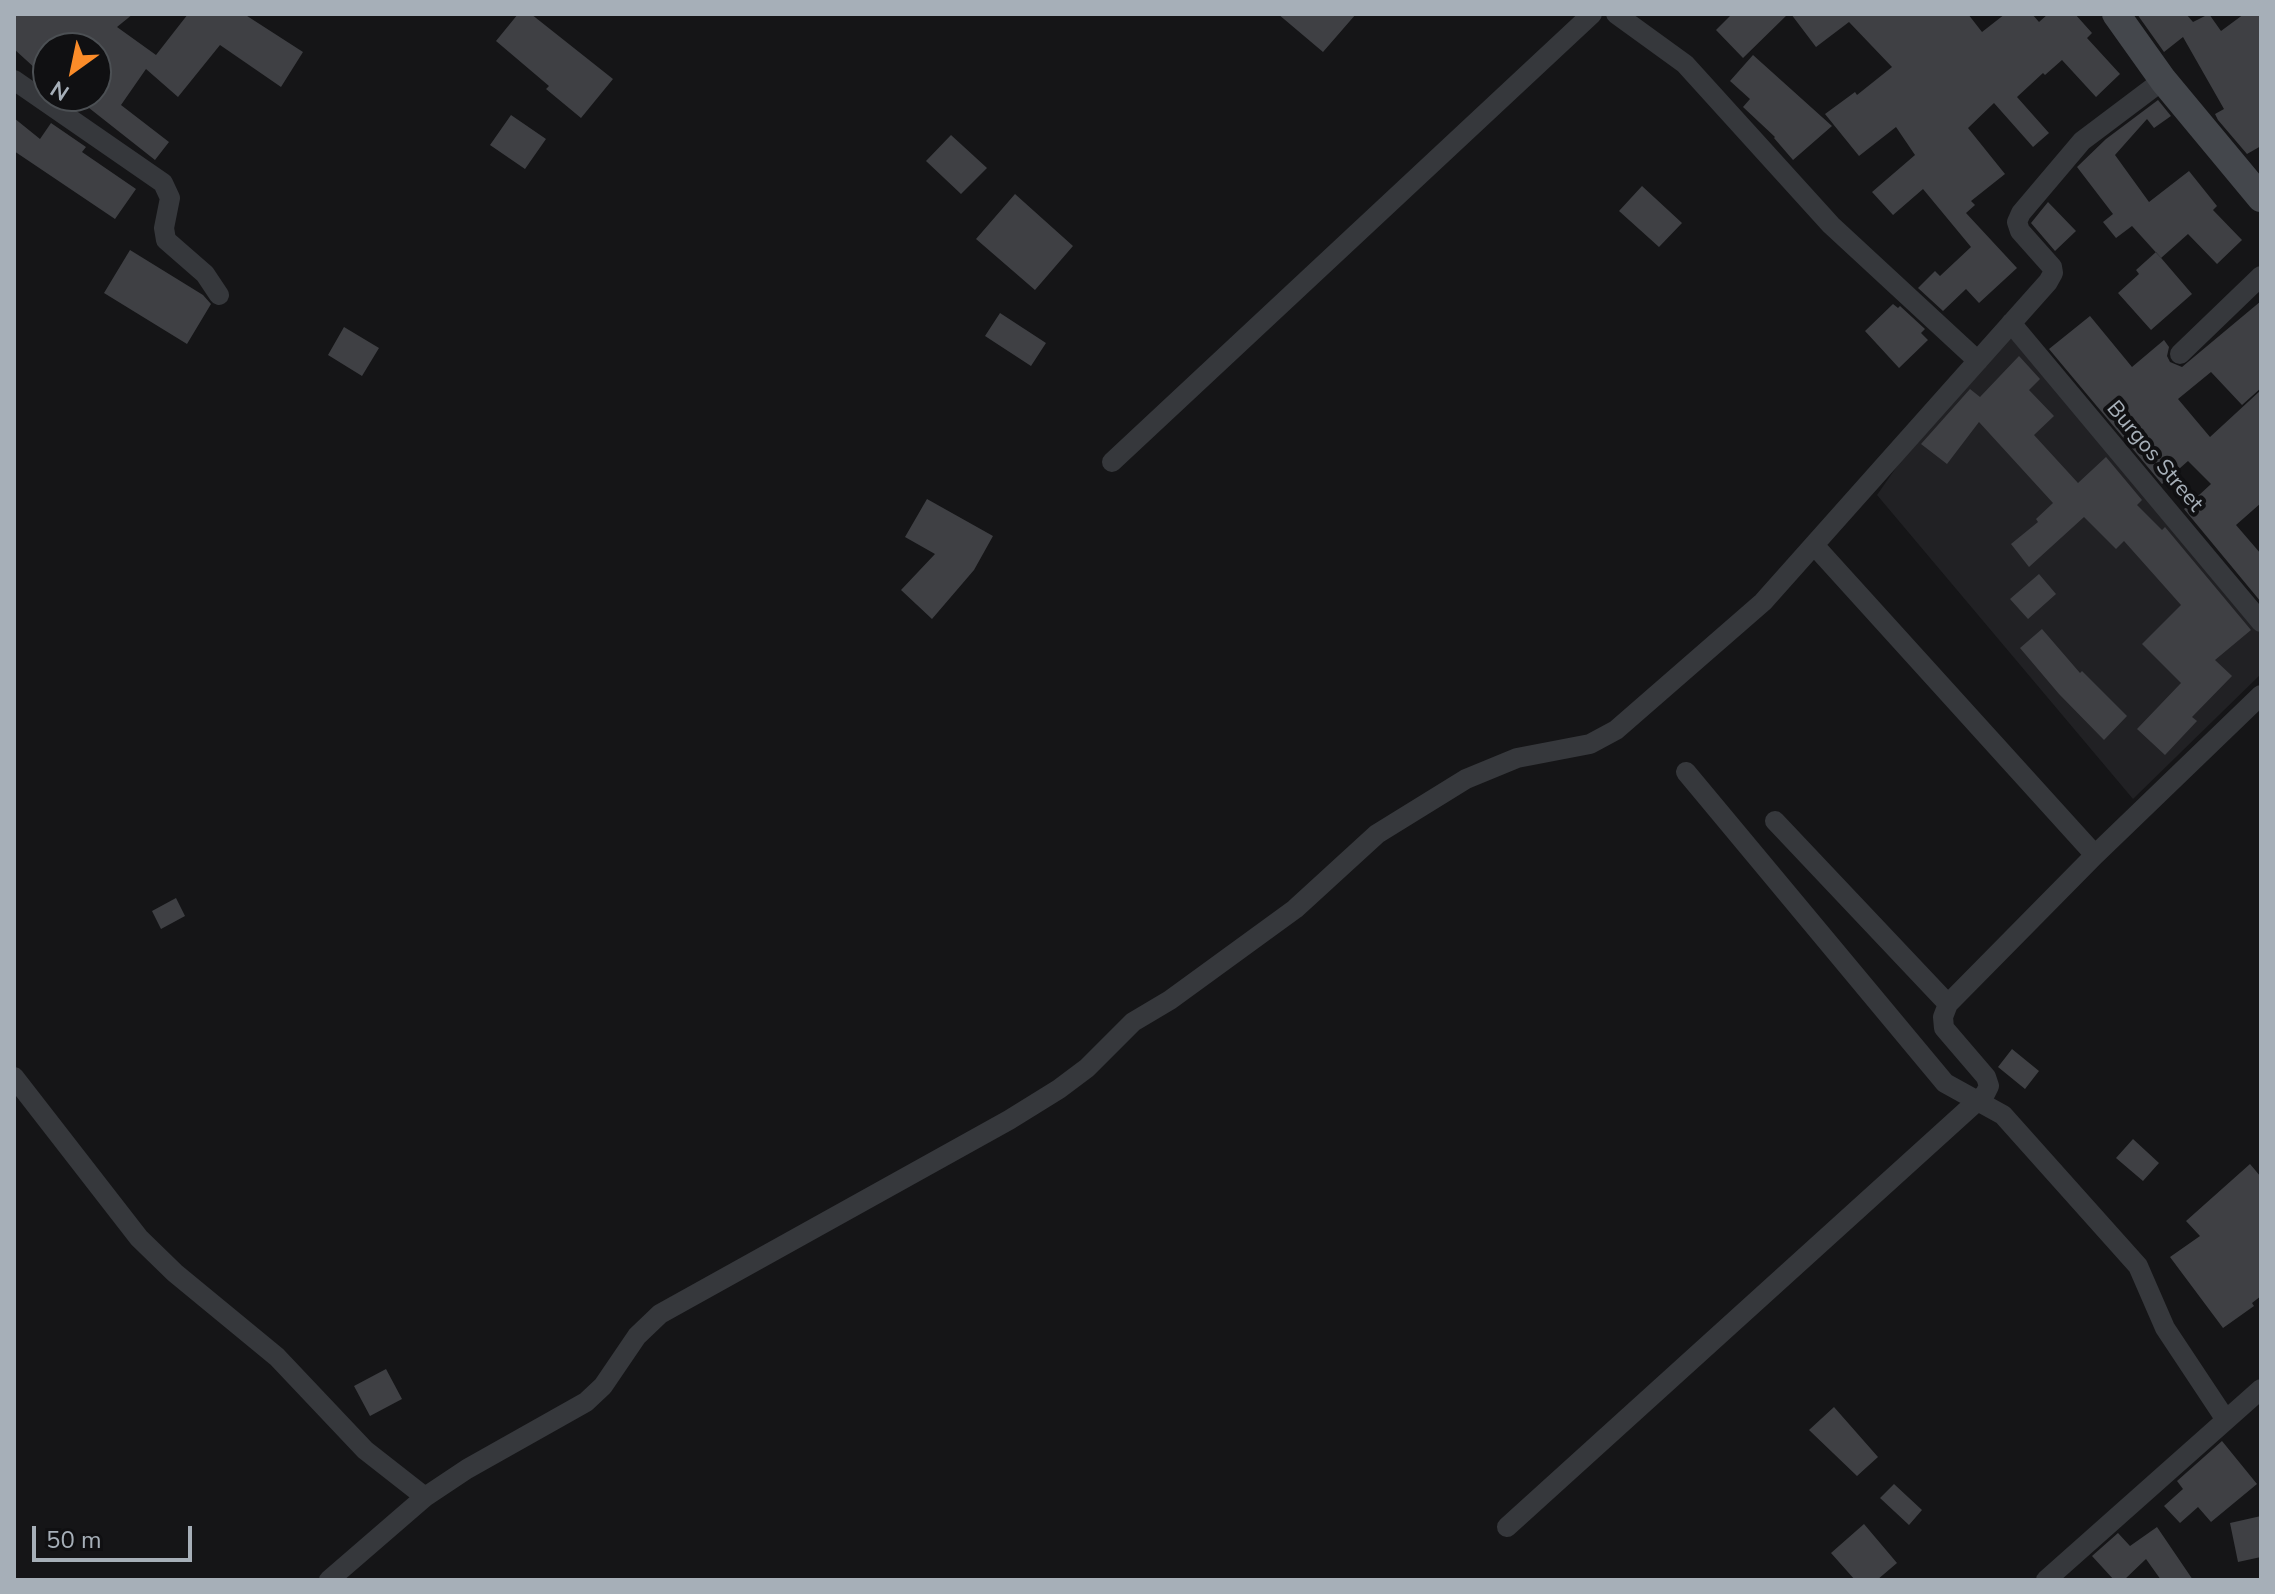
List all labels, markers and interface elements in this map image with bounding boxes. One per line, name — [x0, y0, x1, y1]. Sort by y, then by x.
north arrow — [32, 32, 112, 112]
text: N — [45, 73, 75, 108]
street label: Burgos Street — [2100, 396, 2208, 518]
scale bar — [36, 1510, 196, 1560]
text: 50 m — [46, 1524, 102, 1556]

